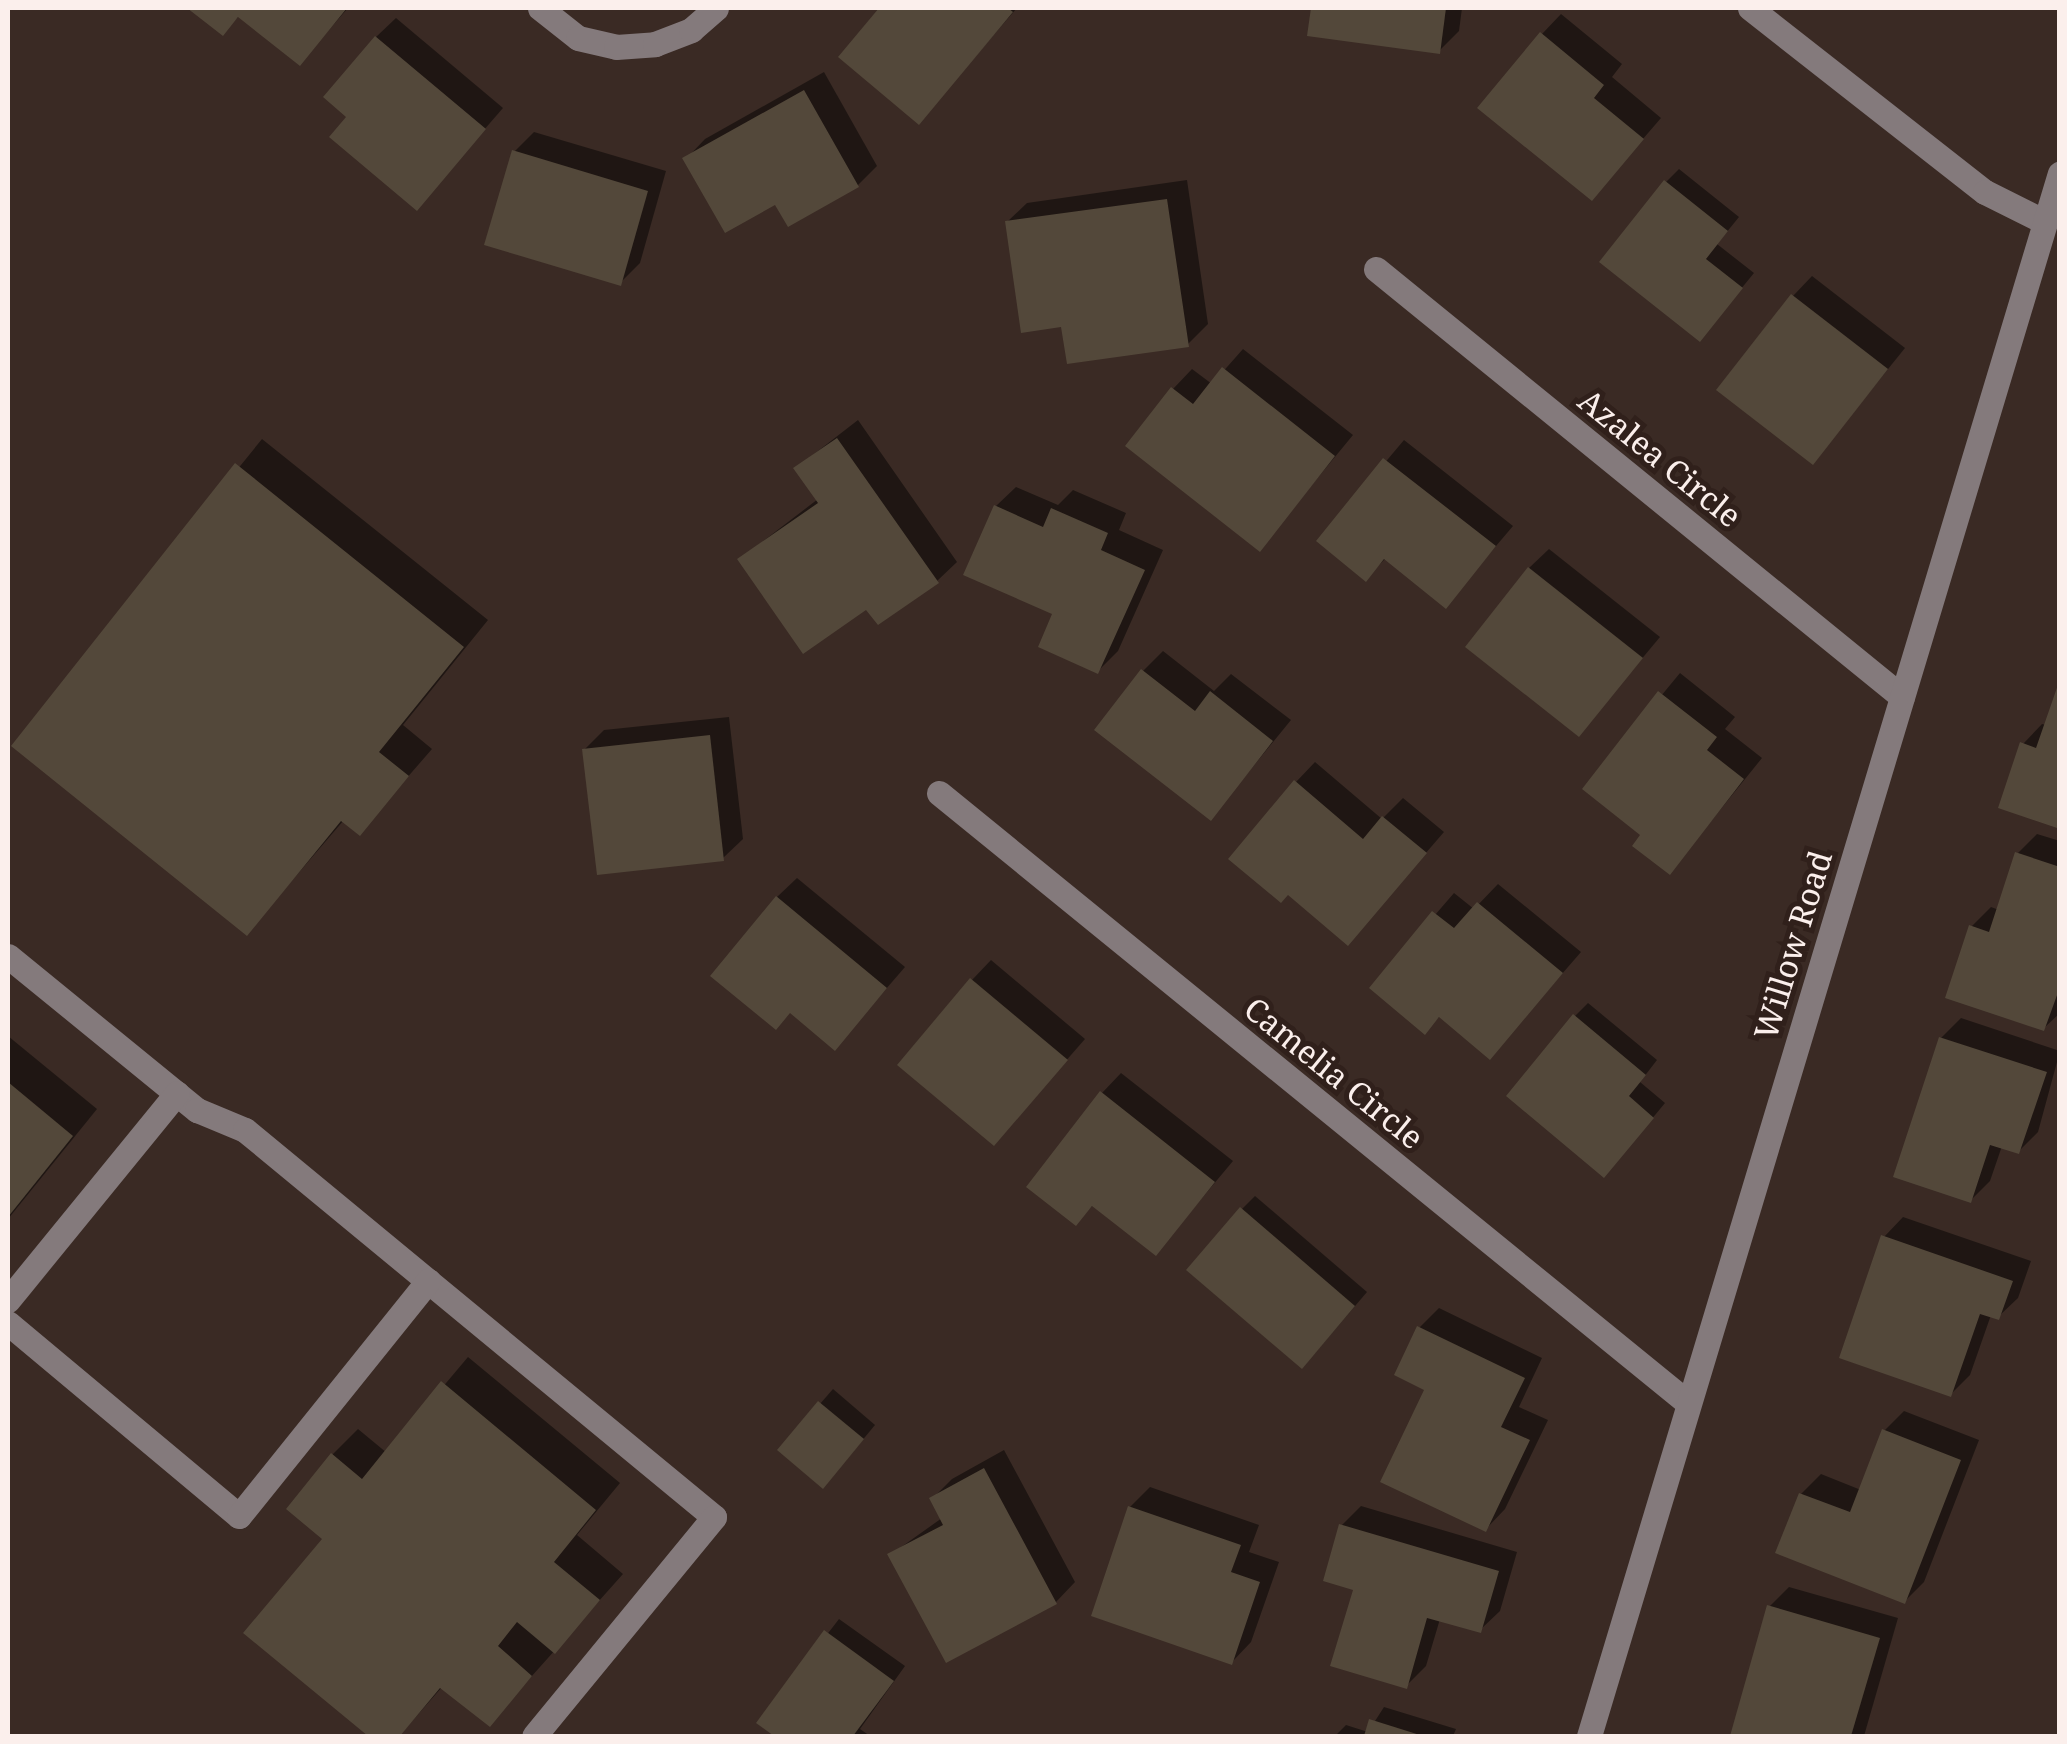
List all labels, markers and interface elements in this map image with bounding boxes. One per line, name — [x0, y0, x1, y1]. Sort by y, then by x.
street label: Azalea Circle — [1571, 381, 1749, 535]
street label: Willow Road — [1746, 846, 1840, 1044]
street label: Camelia Circle — [1237, 989, 1431, 1157]

